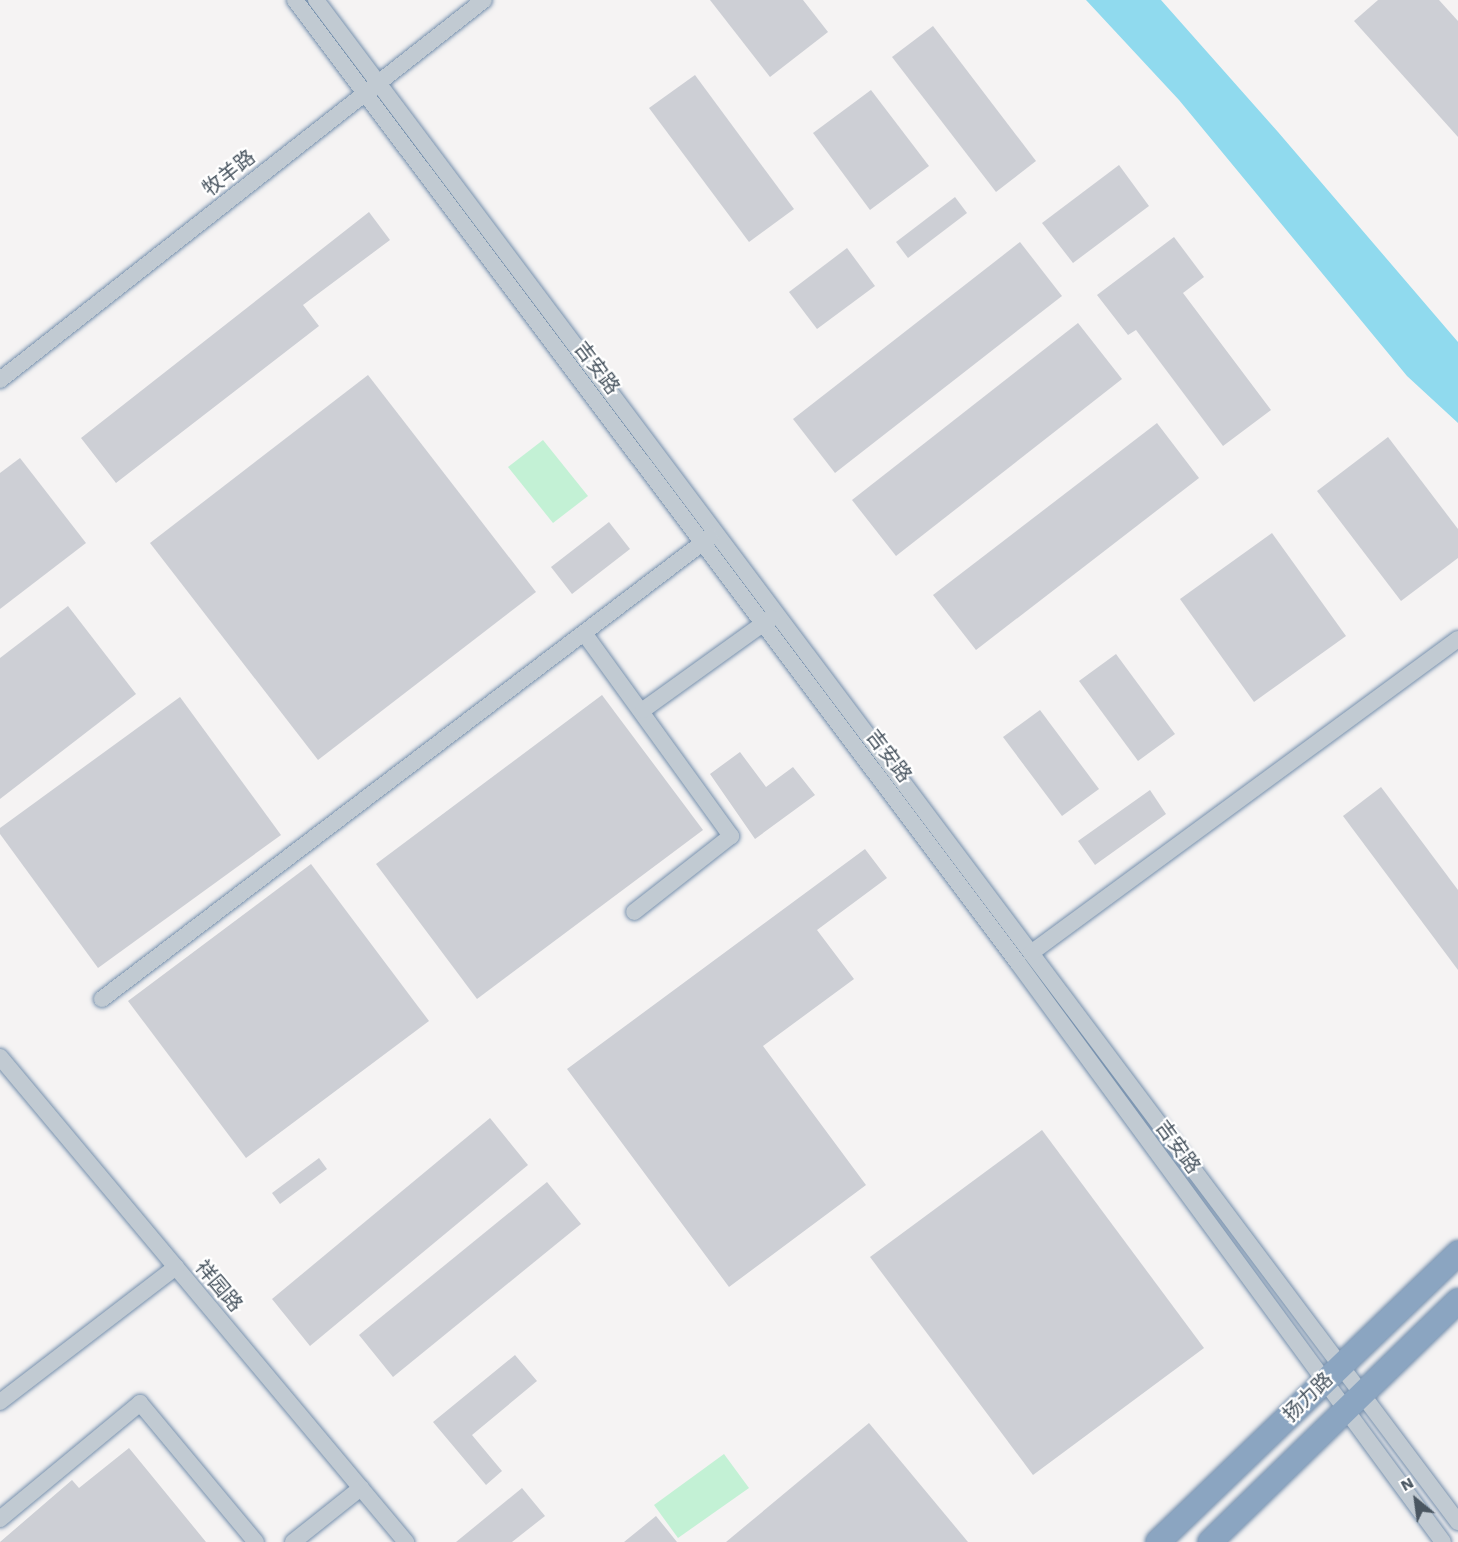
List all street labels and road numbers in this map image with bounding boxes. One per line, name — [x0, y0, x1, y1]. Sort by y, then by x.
street label: 牧羊路 — [198, 145, 260, 201]
street label: 吉安路 — [569, 337, 625, 399]
street label: 吉安路 — [861, 725, 917, 787]
street label: 吉安路 — [1151, 1116, 1205, 1178]
street label: 祥园路 — [191, 1255, 247, 1317]
street label: 扬力路 — [1278, 1368, 1338, 1426]

